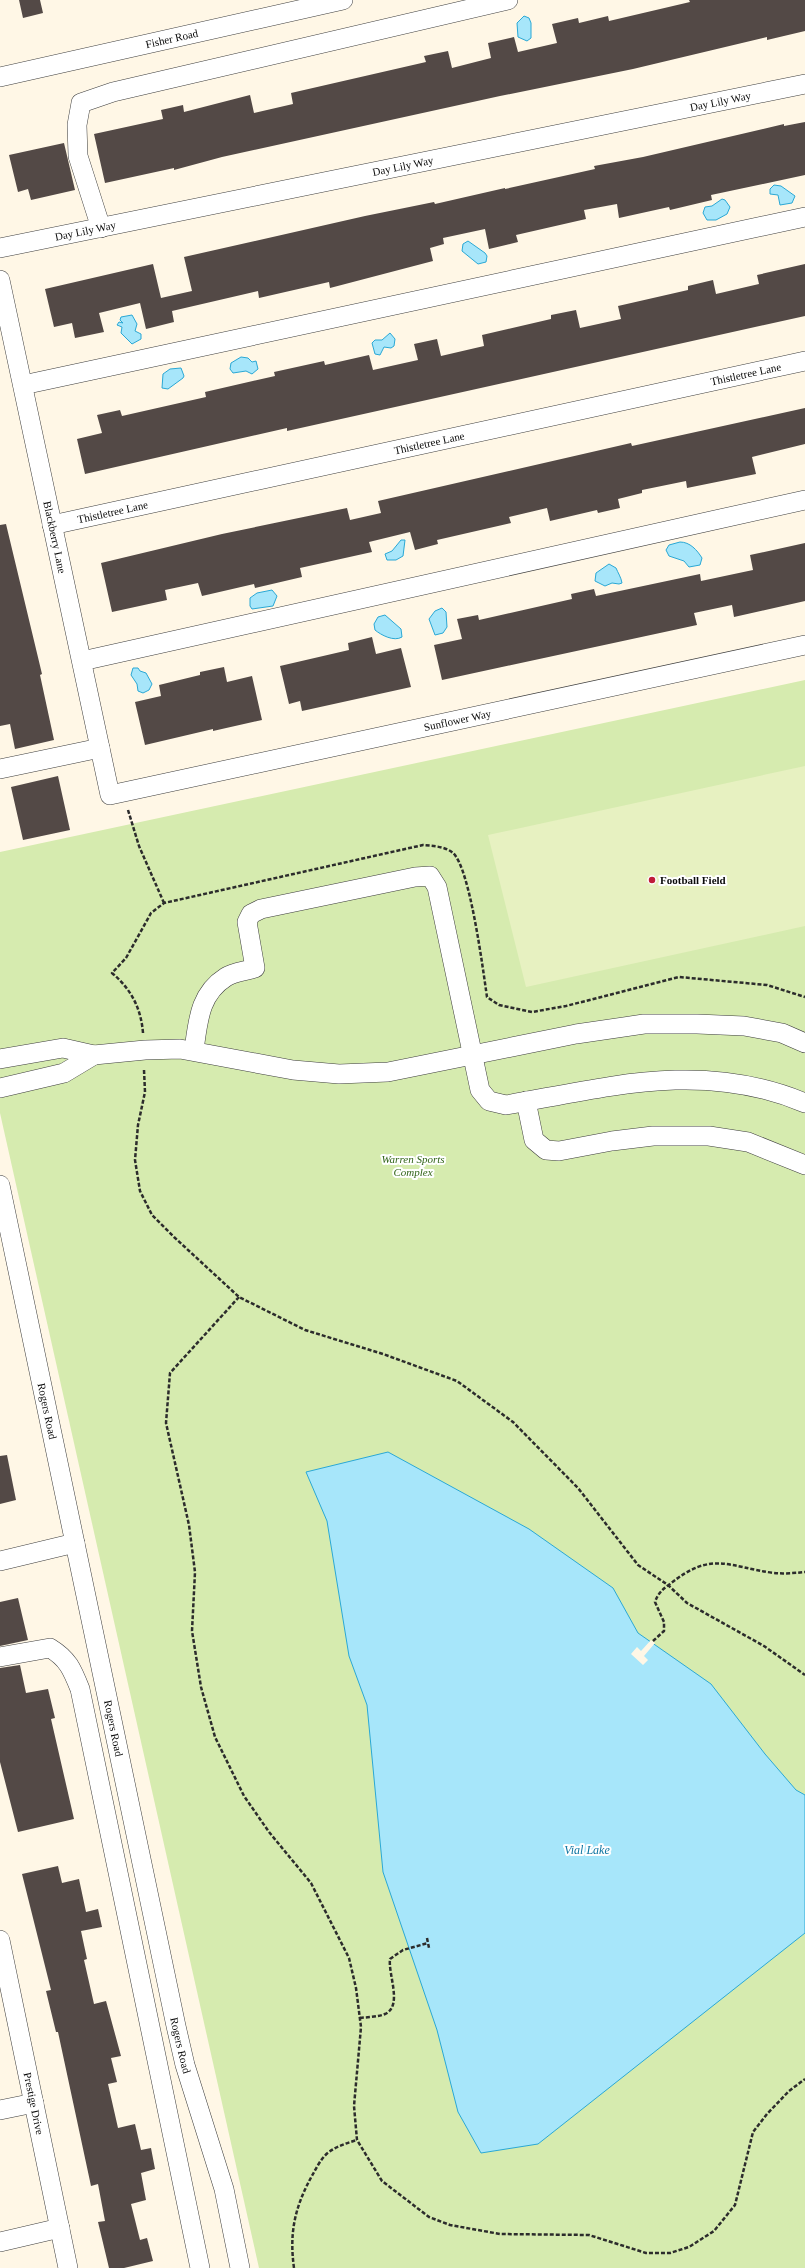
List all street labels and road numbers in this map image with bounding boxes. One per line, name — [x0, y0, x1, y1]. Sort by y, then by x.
street label: Fisher Road — [144, 27, 200, 50]
street label: Day Lily Way — [689, 89, 752, 113]
street label: Day Lily Way — [371, 154, 435, 178]
street label: Day Lily Way — [54, 218, 117, 243]
street label: Thistletree Lane — [709, 360, 782, 387]
street label: Thistletree Lane — [393, 429, 466, 456]
street label: Thistletree Lane — [76, 498, 149, 525]
street label: Blackberry Lane — [41, 500, 69, 575]
street label: Sunflower Way — [423, 707, 493, 733]
street label: Rogers Road — [36, 1382, 59, 1441]
street label: Rogers Road — [102, 1699, 126, 1758]
street label: Rogers Road — [168, 2016, 193, 2075]
street label: Prestige Drive — [22, 2071, 46, 2136]

